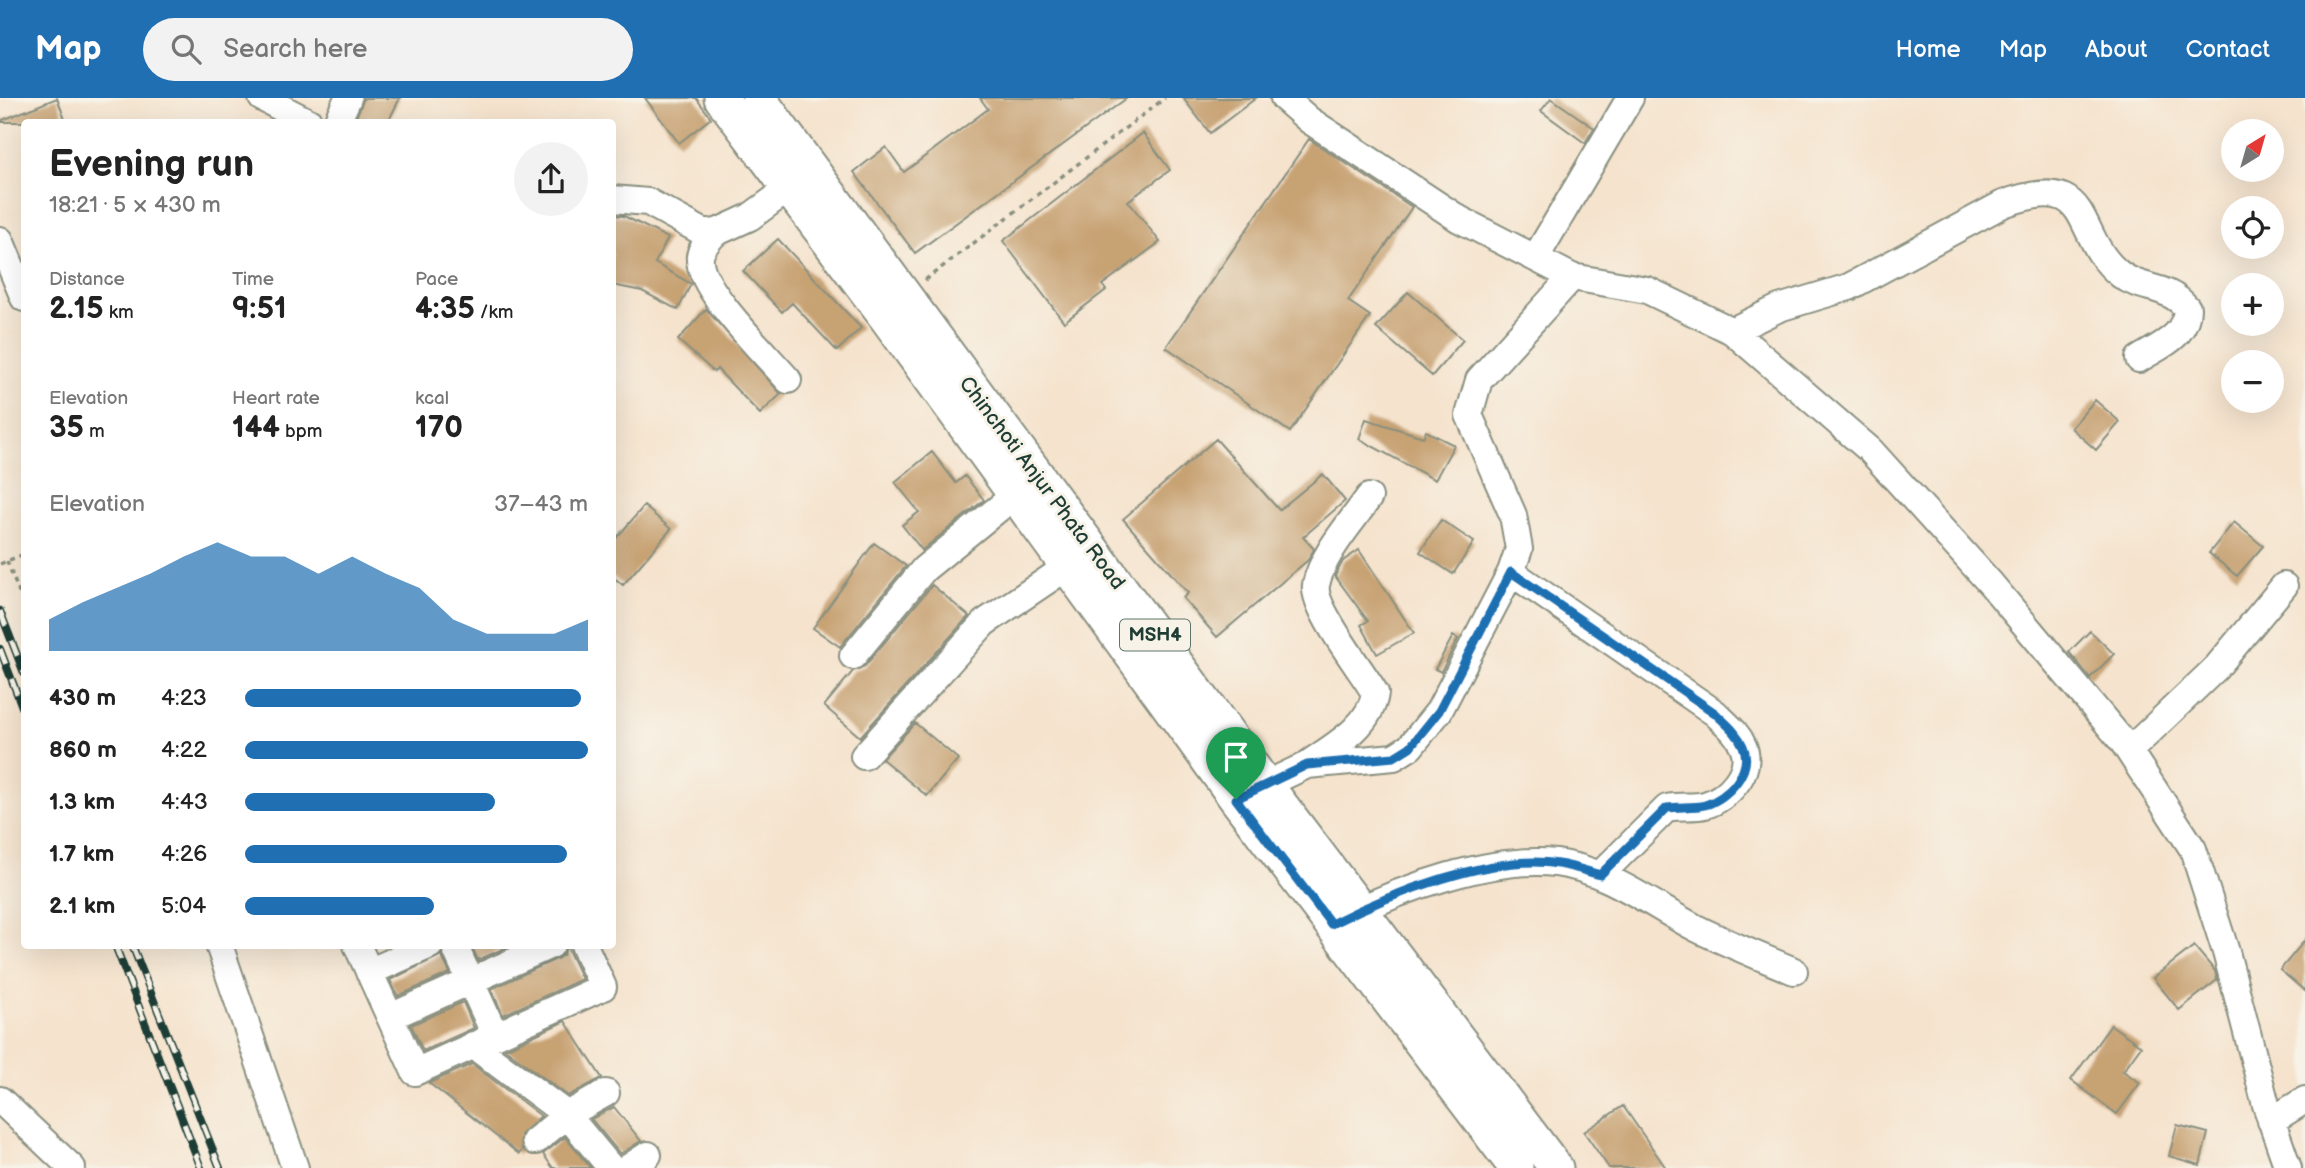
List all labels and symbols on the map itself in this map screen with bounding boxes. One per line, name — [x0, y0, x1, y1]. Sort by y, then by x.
north arrow — [2221, 119, 2284, 182]
street label: Chinchoti Anjur Phata Road — [954, 372, 1130, 594]
road number: MSH4 — [1120, 620, 1190, 650]
pin — [1206, 727, 1266, 799]

